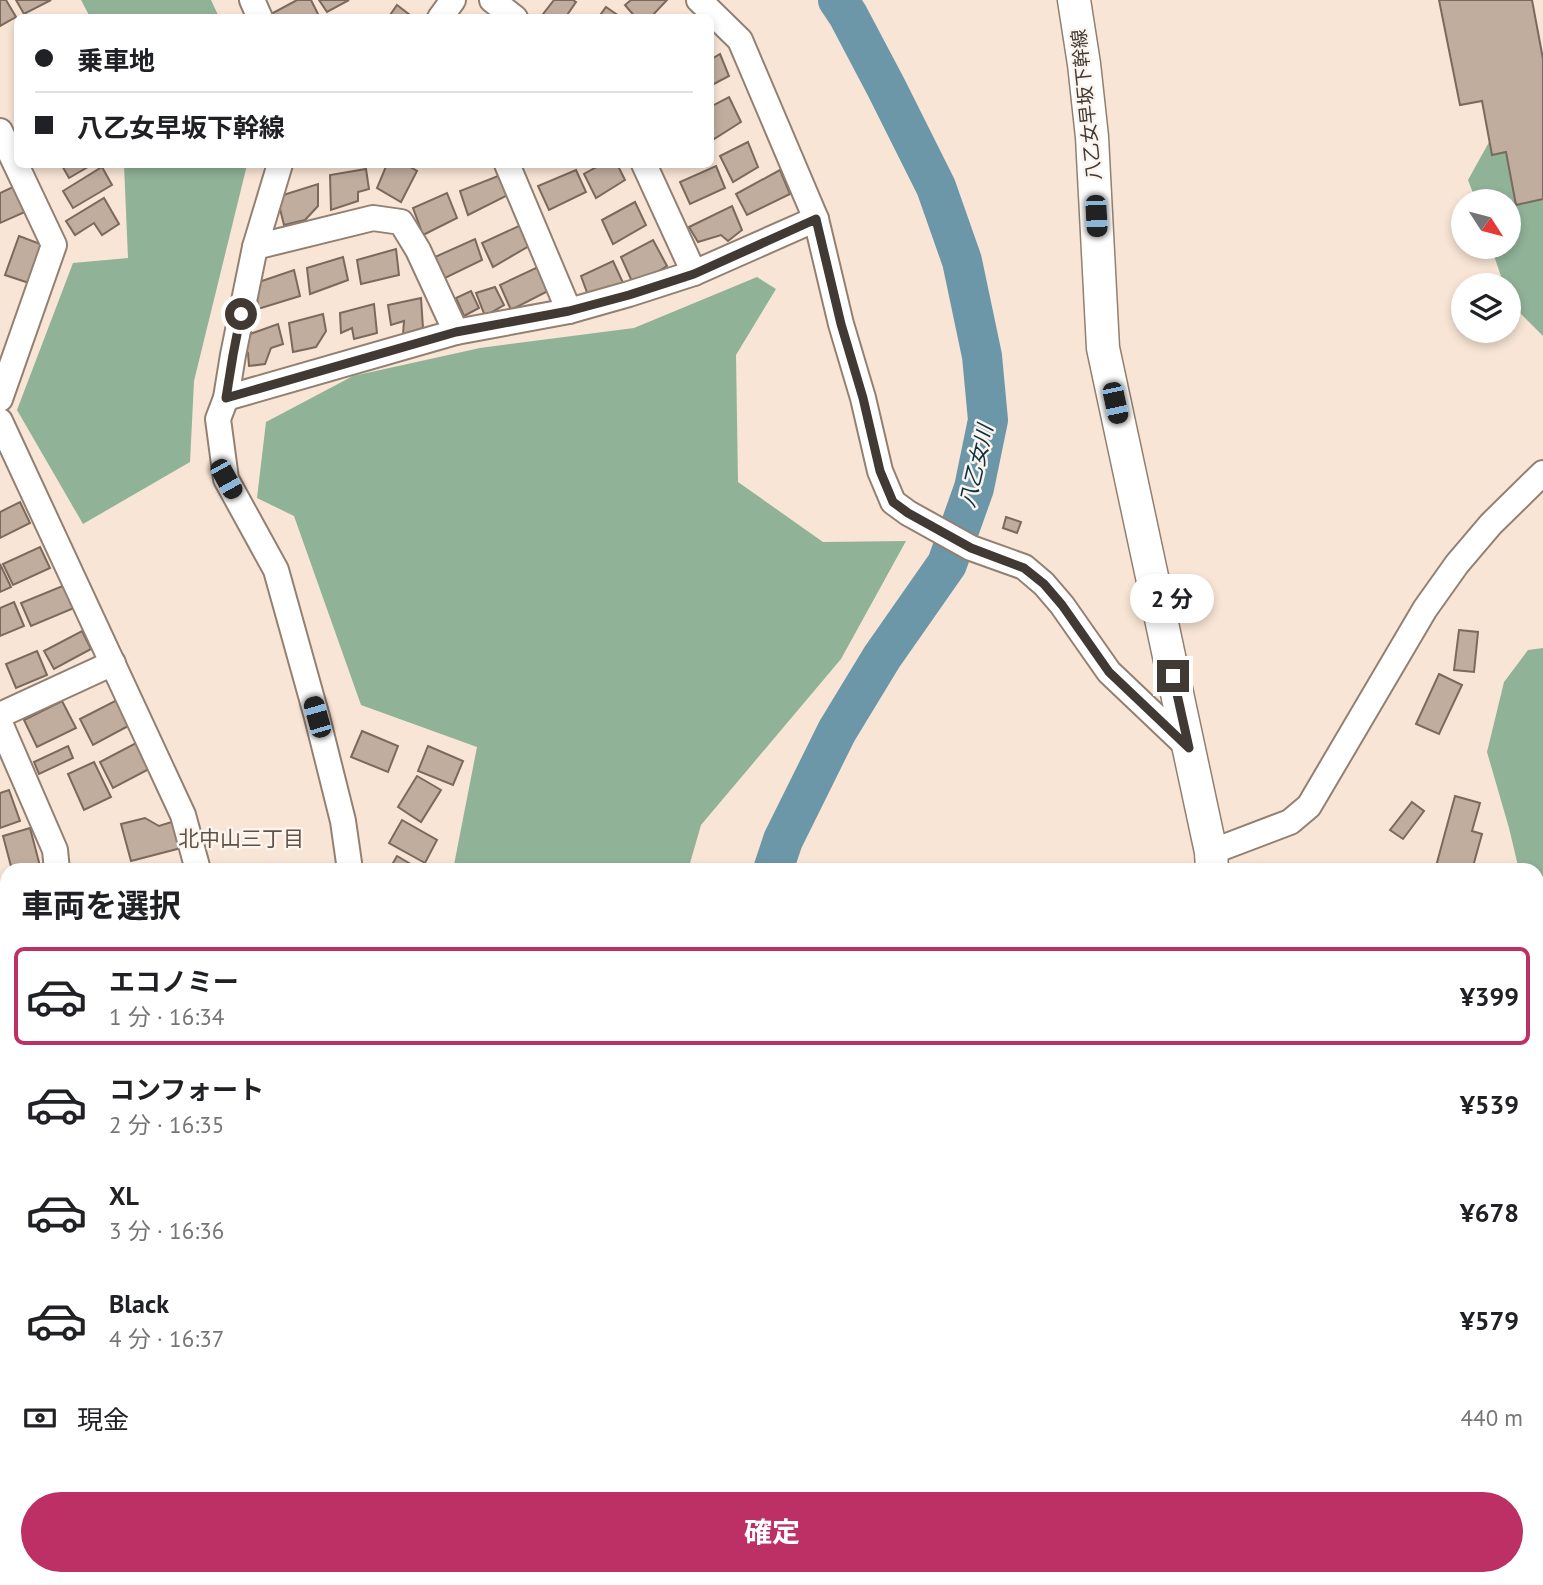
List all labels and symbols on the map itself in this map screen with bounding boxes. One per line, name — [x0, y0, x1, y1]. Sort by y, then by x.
street label: 八乙女早坂下幹線 — [1066, 28, 1106, 182]
north arrow — [1451, 189, 1521, 259]
car — [1085, 194, 1108, 238]
route start — [225, 298, 257, 330]
car — [1101, 380, 1130, 426]
water label: 八乙女川 — [953, 420, 999, 510]
car — [207, 456, 246, 502]
callout: 2 分 — [1131, 574, 1215, 624]
route end — [1157, 660, 1189, 692]
car — [302, 694, 333, 740]
district label: 北中山三丁目 — [178, 825, 304, 852]

